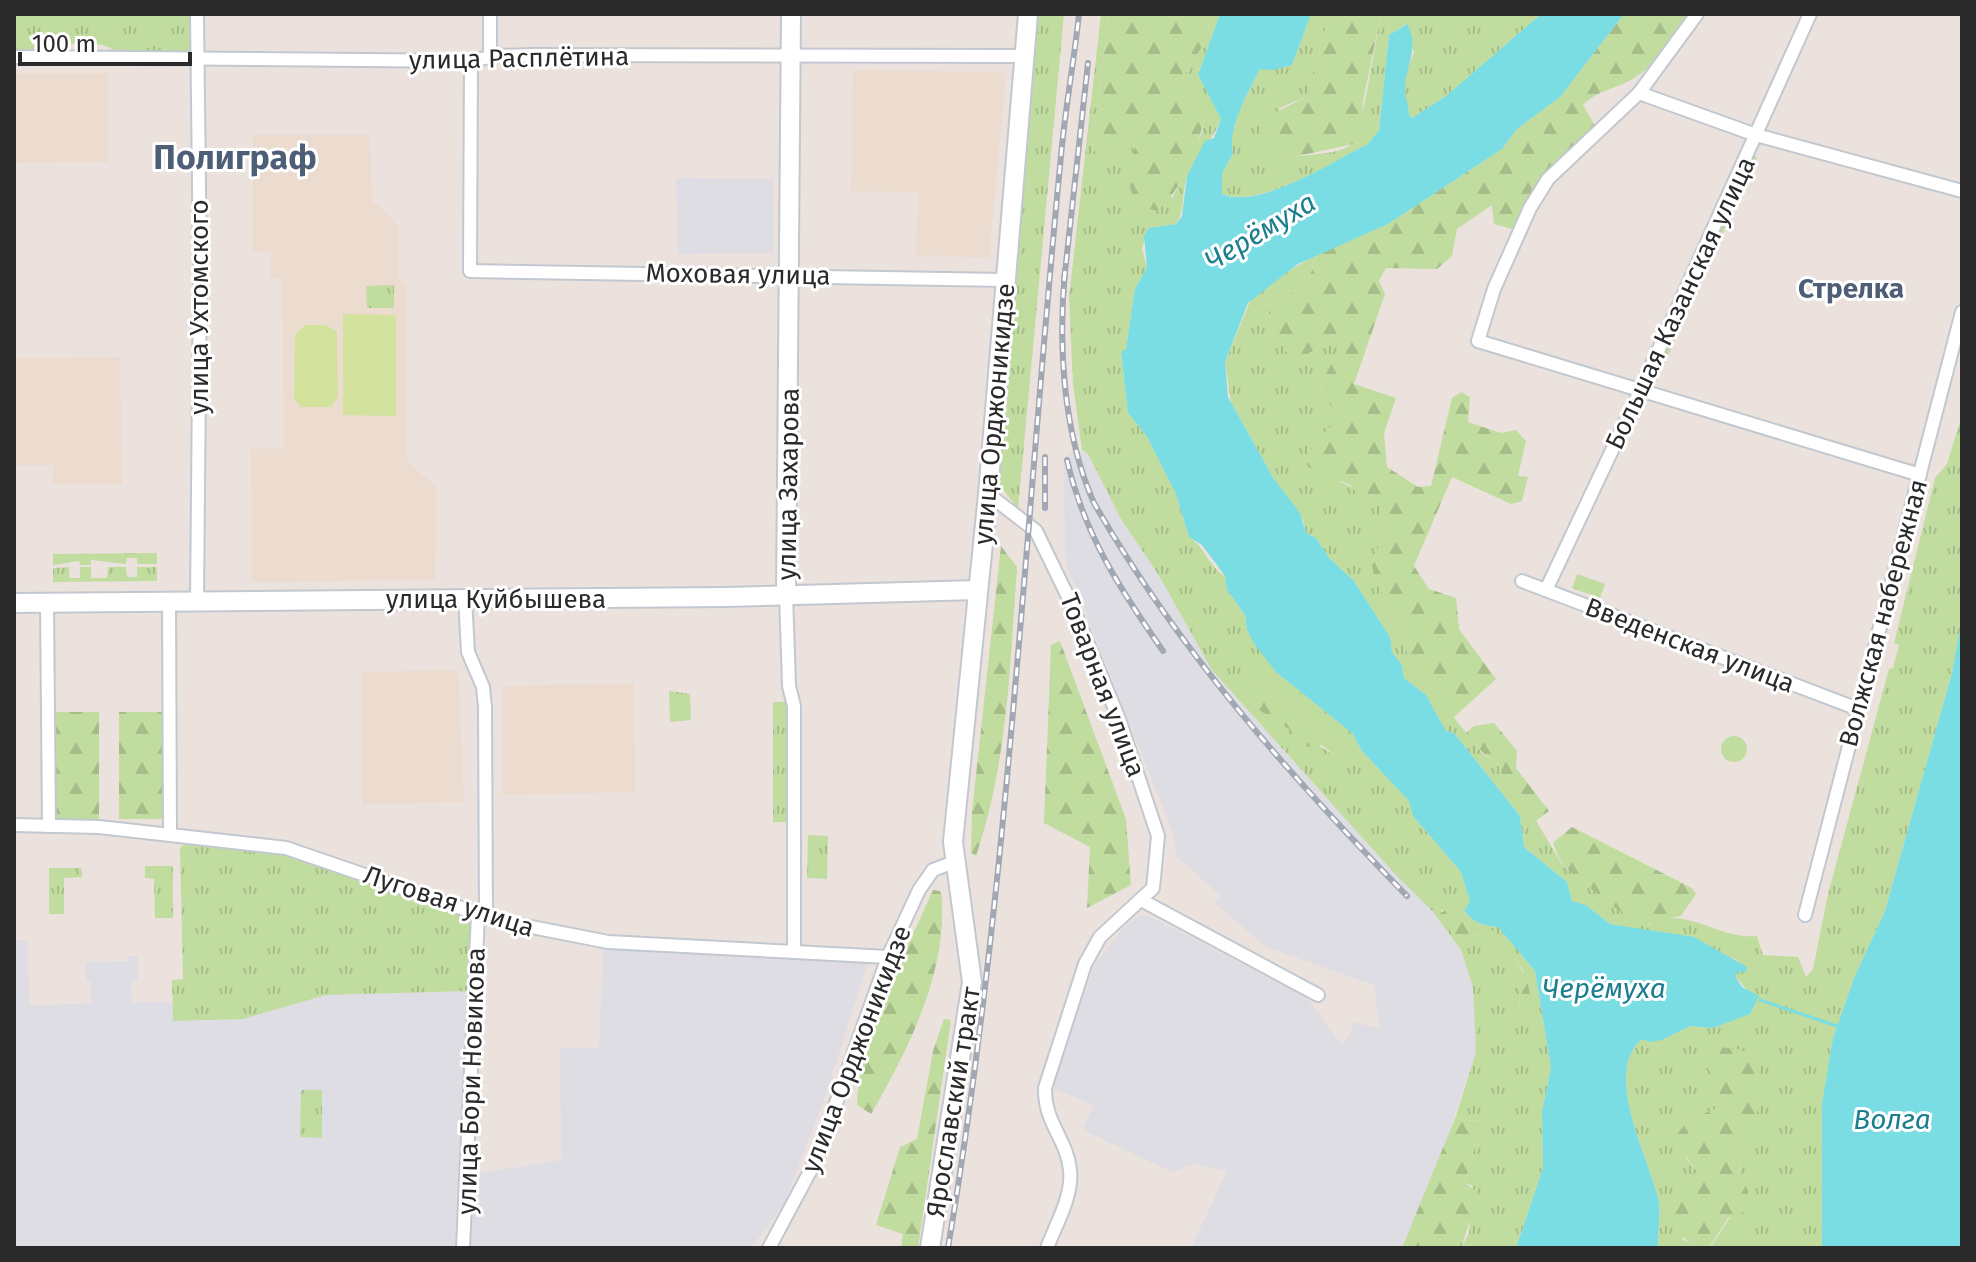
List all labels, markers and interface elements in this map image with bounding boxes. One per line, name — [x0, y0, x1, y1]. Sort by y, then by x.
scale bar — [20, 16, 190, 66]
text: 100 m — [32, 30, 96, 58]
street label: улица Расплётина — [409, 41, 629, 76]
district label: Полиграф — [153, 137, 317, 178]
street label: Большая Казанская улица — [1599, 152, 1762, 454]
water label: Черёмуха — [1199, 186, 1322, 277]
street label: улица Ухтомского — [184, 199, 215, 415]
street label: Моховая улица — [645, 257, 831, 292]
district label: Стрелка — [1798, 272, 1904, 305]
street label: улица Орджоникидзе — [968, 282, 1021, 546]
street label: улица Захарова — [771, 387, 806, 581]
street label: Волжская набережная — [1833, 476, 1934, 750]
street label: улица Куйбышева — [386, 584, 606, 615]
street label: Товарная улица — [1053, 589, 1152, 781]
street label: Введенская улица — [1581, 591, 1799, 700]
street label: Луговая улица — [359, 859, 538, 944]
street label: улица Орджоникидзе — [795, 921, 918, 1177]
street label: улица Бори Новикова — [451, 947, 492, 1215]
water label: Черёмуха — [1542, 972, 1666, 1005]
street label: Ярославский тракт — [920, 984, 987, 1219]
water label: Волга — [1853, 1103, 1931, 1136]

